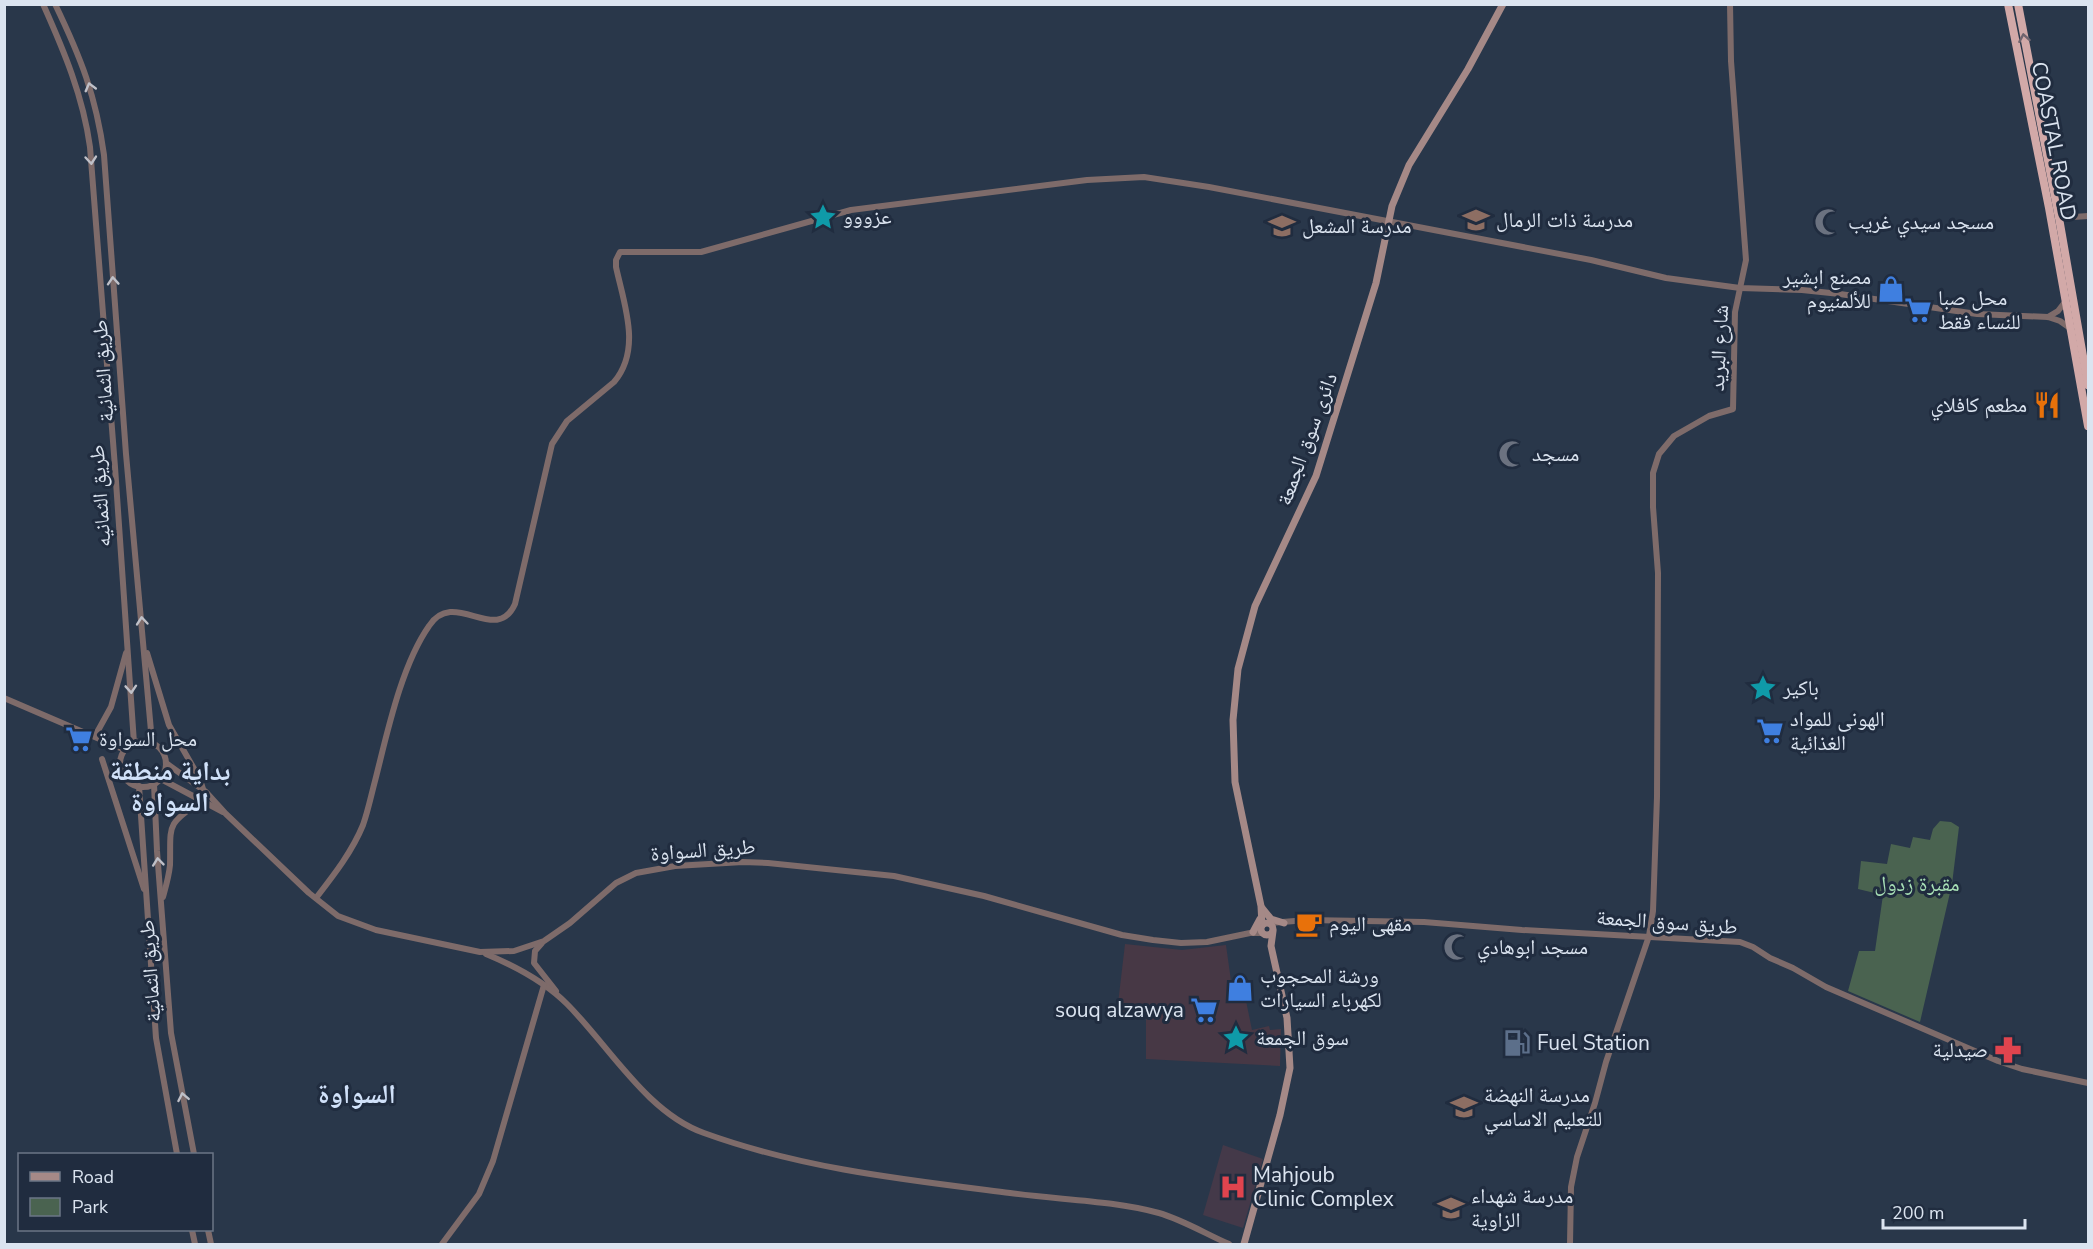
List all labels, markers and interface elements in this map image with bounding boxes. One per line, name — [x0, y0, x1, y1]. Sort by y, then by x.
one-way arrow — [2018, 33, 2031, 43]
street label: COASTAL ROAD — [2025, 59, 2083, 223]
one-way arrow — [85, 82, 97, 93]
one-way arrow — [84, 155, 97, 164]
place icon: عزووو — [808, 202, 838, 232]
place label: عزووو — [843, 203, 892, 231]
school or university icon: مدرسة ذات الرمال — [1461, 205, 1491, 235]
place label: مدرسة ذات الرمال — [1496, 206, 1633, 234]
mosque icon: مسجد سيدي غريب — [1813, 207, 1843, 237]
place label: مسجد سيدي غريب — [1848, 208, 1994, 238]
school or university icon: مدرسة المشعل — [1267, 211, 1297, 241]
place label: مدرسة المشعل — [1302, 212, 1412, 240]
place label: مصنع ابشير للألمنيوم — [1782, 263, 1871, 315]
shop icon: مصنع ابشير للألمنيوم — [1876, 274, 1906, 304]
one-way arrow — [107, 276, 120, 285]
place label: محل صبا للنساء فقط — [1938, 284, 2021, 336]
supermarket icon: محل صبا للنساء فقط — [1903, 295, 1933, 325]
street label: شارع البريد — [1703, 304, 1735, 392]
street label: طريق الثمانية — [85, 319, 121, 423]
street label: دائرى سوق الجمعة — [1270, 369, 1344, 509]
restaurant icon: مطعم كافلاي — [2032, 390, 2062, 420]
place label: مطعم كافلاي — [1930, 391, 2027, 421]
mosque icon: مسجد — [1497, 439, 1527, 469]
place label: مسجد — [1532, 440, 1579, 468]
street label: طريق الثمانيه — [82, 444, 118, 548]
one-way arrow — [136, 617, 149, 626]
place icon: باكير — [1748, 673, 1778, 703]
place label: باكير — [1782, 674, 1819, 702]
one-way arrow — [124, 685, 137, 694]
place label: الهونى للمواد الغذائية — [1790, 705, 1885, 757]
supermarket icon: الهونى للمواد الغذائية — [1755, 716, 1785, 746]
supermarket icon: محل السواوة — [64, 724, 94, 754]
place label: محل السواوة — [99, 725, 197, 753]
district label: بداية منطقة السواوة — [110, 753, 230, 821]
street label: طريق السواوة — [650, 832, 756, 868]
one-way arrow — [152, 857, 165, 866]
park label: مقبرة زدول — [1874, 870, 1960, 898]
street label: طريق سوق الجمعة — [1596, 903, 1738, 941]
cafe icon: مقهى اليوم — [1294, 909, 1324, 939]
place label: مقهى اليوم — [1329, 910, 1412, 938]
street label: طريق الثمانية — [132, 919, 168, 1023]
mosque icon: مسجد ابوهادي — [1442, 932, 1472, 962]
place label: مسجد ابوهادي — [1477, 933, 1588, 963]
place label: ورشة المحجوب لكهرباء السيارات — [1260, 962, 1382, 1014]
shop icon: ورشة المحجوب لكهرباء السيارات — [1225, 973, 1255, 1003]
supermarket icon: souq alzawya — [1189, 995, 1219, 1025]
place label: souq alzawya — [1055, 996, 1184, 1024]
place icon: سوق الجمعة — [1221, 1023, 1251, 1053]
place label: سوق الجمعة — [1256, 1024, 1349, 1052]
fuel station icon: Fuel Station — [1502, 1028, 1532, 1058]
place label: Fuel Station — [1537, 1029, 1650, 1057]
pharmacy icon: صيدلية — [1993, 1035, 2023, 1065]
place label: صيدلية — [1932, 1036, 1988, 1064]
district label: السواوة — [318, 1076, 396, 1113]
place label: مدرسة النهضة للتعليم الاساسي — [1484, 1081, 1602, 1135]
one-way arrow — [177, 1092, 190, 1102]
school or university icon: مدرسة النهضة للتعليم الاساسي — [1449, 1092, 1479, 1122]
legend — [18, 1153, 213, 1231]
place label: Mahjoub Clinic Complex — [1253, 1161, 1394, 1213]
text: Road — [72, 1165, 114, 1189]
hospital icon: Mahjoub Clinic Complex — [1218, 1172, 1248, 1202]
place label: مدرسة شهداء الزاوية — [1471, 1182, 1573, 1234]
scale bar — [1883, 1192, 2026, 1230]
school or university icon: مدرسة شهداء الزاوية — [1436, 1193, 1466, 1223]
text: Park — [72, 1195, 109, 1219]
text: 200 m — [1892, 1201, 1944, 1225]

